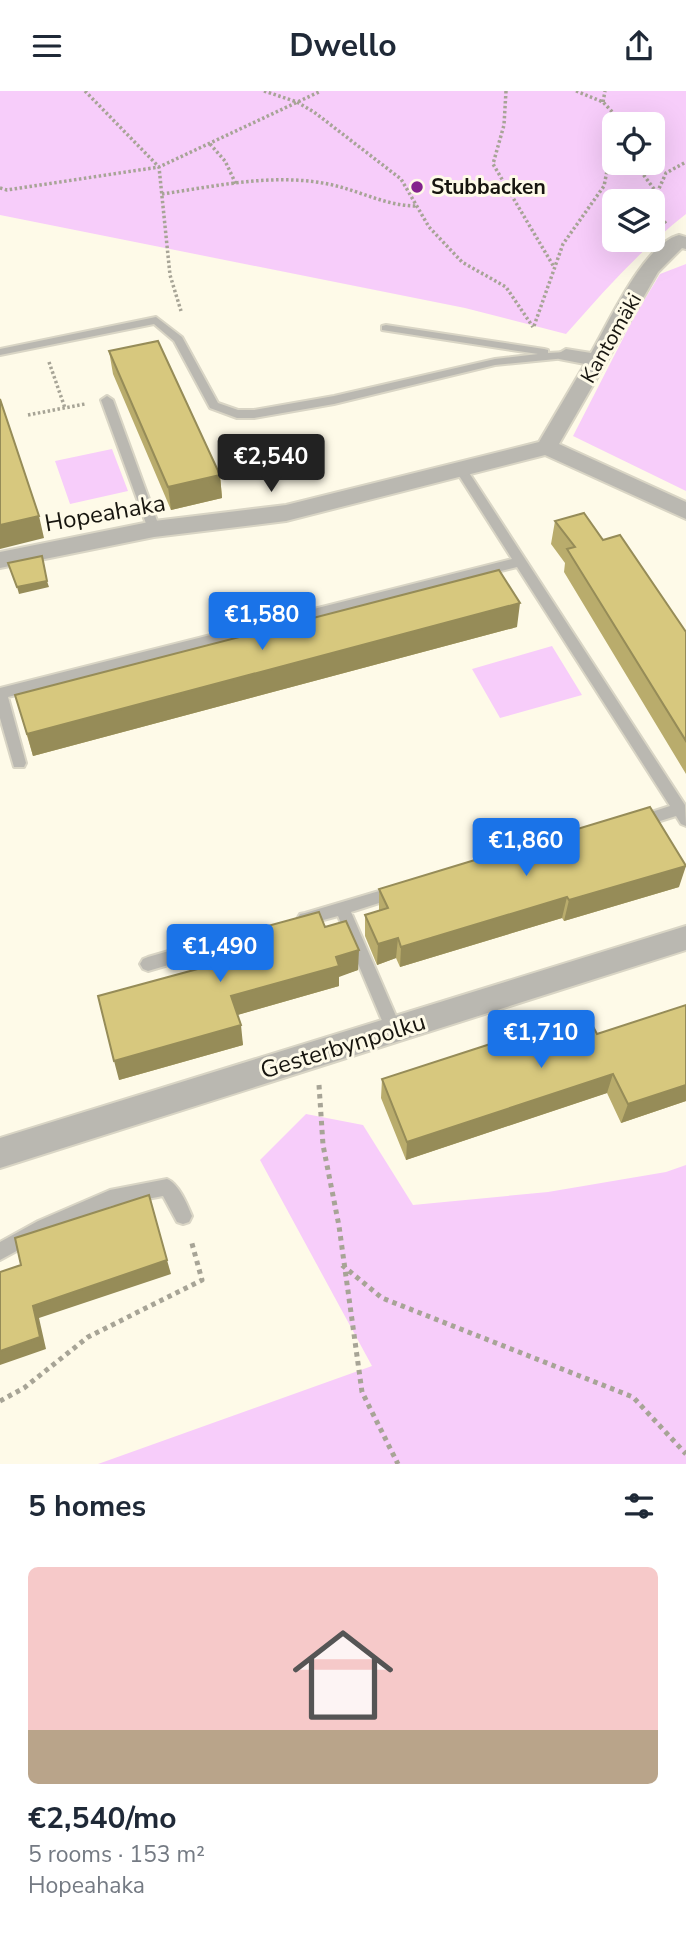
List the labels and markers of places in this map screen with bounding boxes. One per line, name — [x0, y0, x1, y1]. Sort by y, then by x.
place label: Stubbacken — [431, 173, 546, 201]
marker: Stubbacken — [409, 179, 425, 195]
pin: €2,540 — [214, 435, 328, 494]
pin: €1,580 — [205, 593, 319, 652]
pin: €1,860 — [469, 819, 583, 878]
pin: €1,490 — [163, 925, 277, 984]
pin: €1,710 — [484, 1011, 598, 1070]

